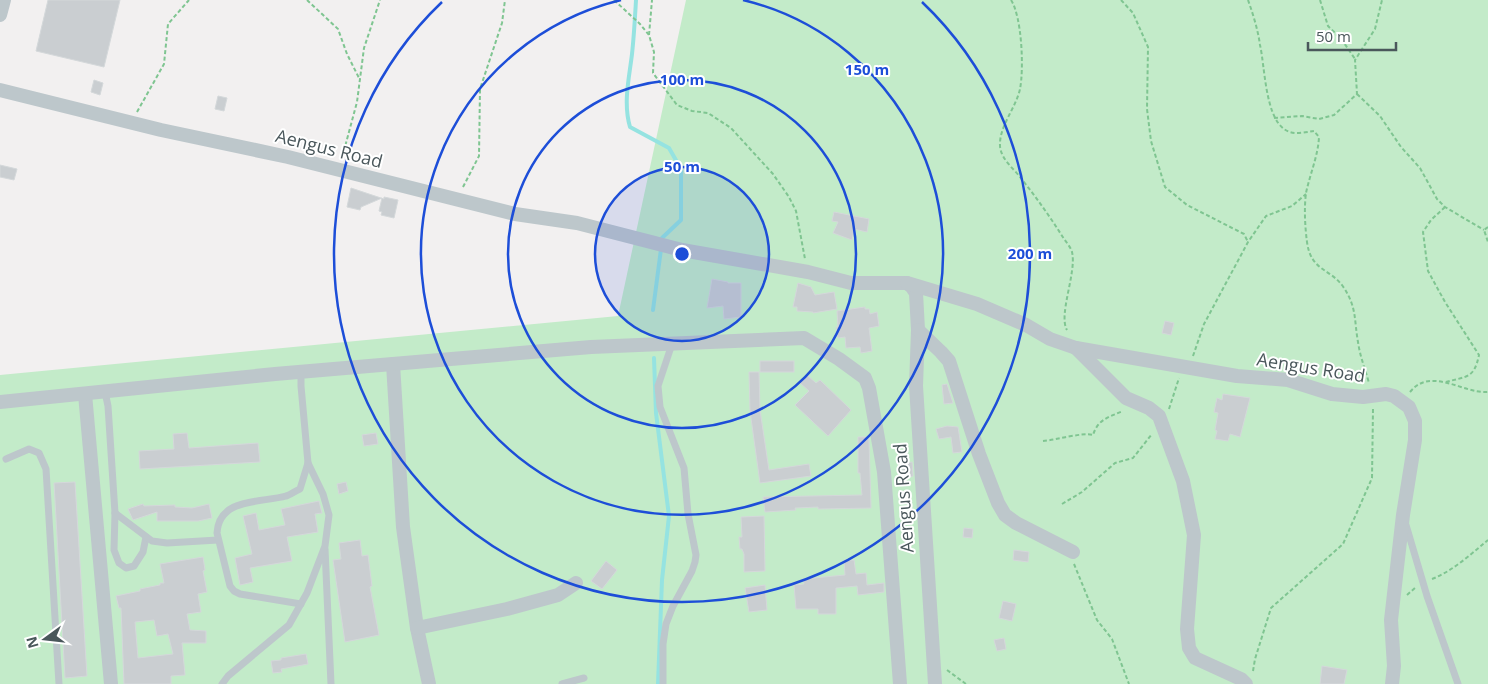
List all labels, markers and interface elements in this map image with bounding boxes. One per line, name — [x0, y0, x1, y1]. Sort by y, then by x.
scale bar — [1308, 20, 1396, 52]
text: 50 m — [1316, 26, 1351, 46]
text: 150 m — [845, 59, 889, 79]
text: 100 m — [660, 69, 704, 89]
street label: Aengus Road — [273, 123, 385, 173]
text: 50 m — [664, 156, 700, 176]
text: 200 m — [1008, 243, 1052, 263]
centre of rings — [673, 245, 691, 263]
street label: Aengus Road — [1255, 347, 1367, 387]
street label: Aengus Road — [887, 443, 919, 554]
north arrow — [20, 614, 70, 664]
text: N — [21, 635, 43, 650]

